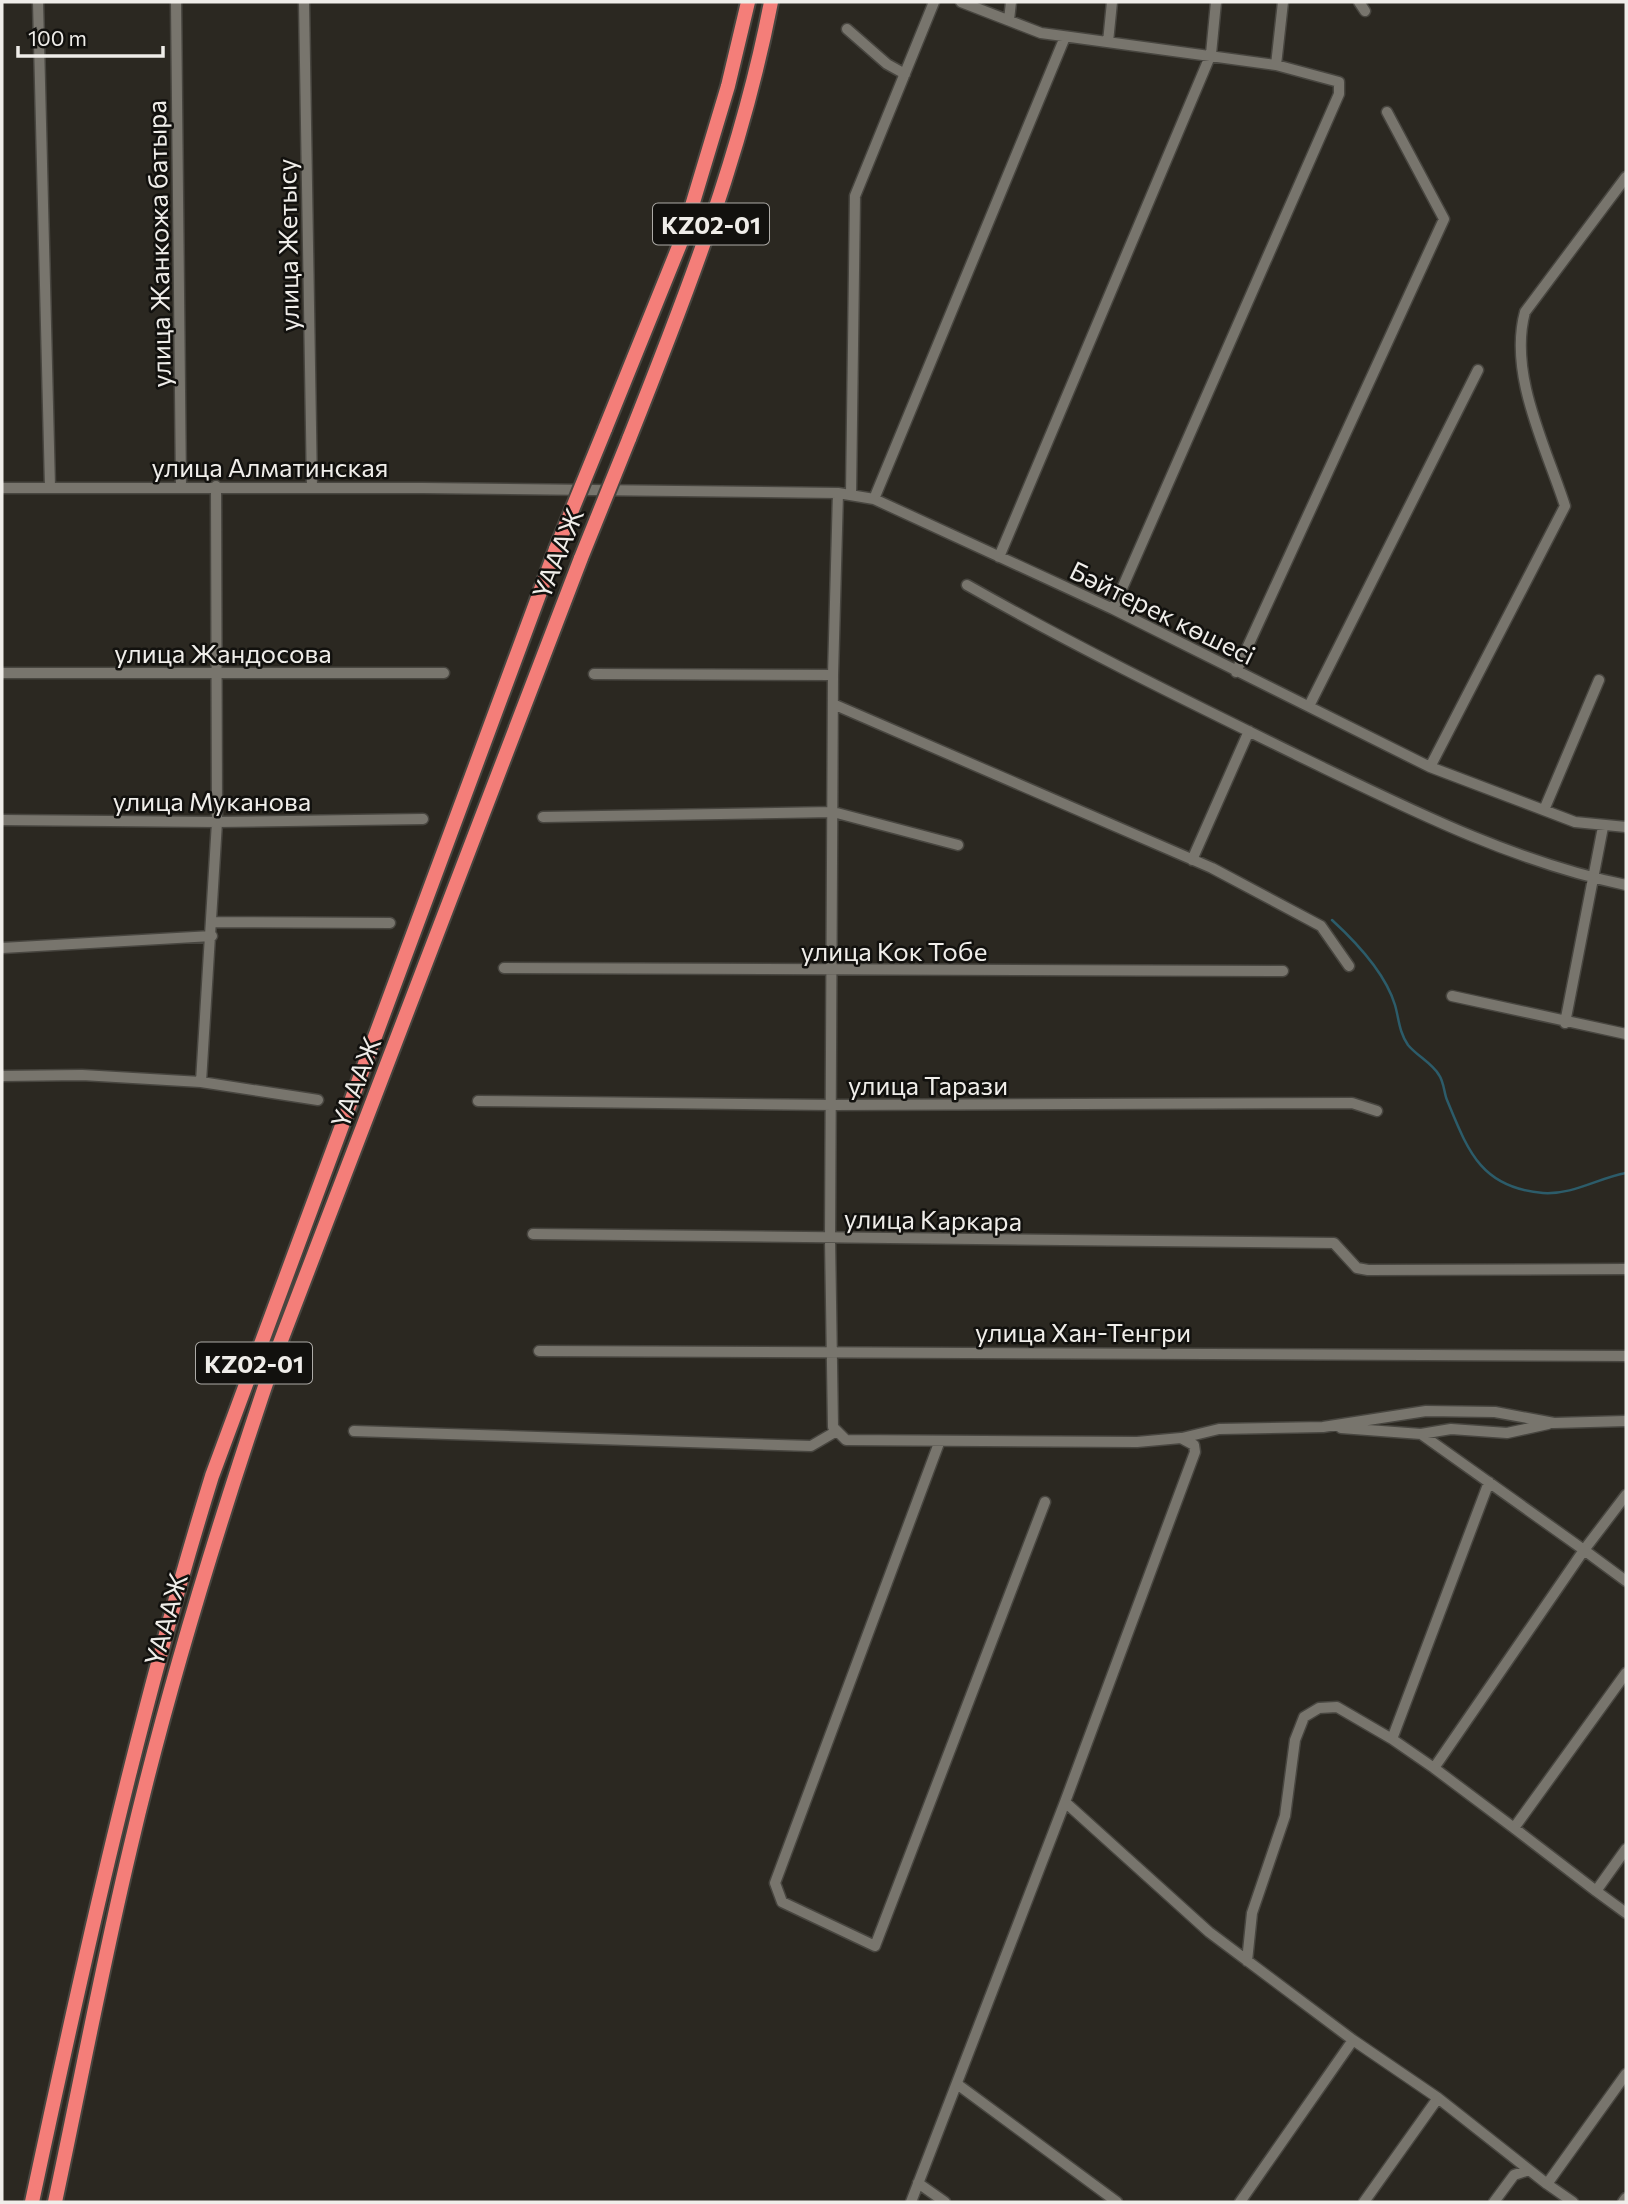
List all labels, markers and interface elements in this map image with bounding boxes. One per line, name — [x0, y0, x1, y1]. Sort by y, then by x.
scale bar — [18, 14, 163, 58]
text: 100 m — [28, 25, 87, 50]
street label: улица Жанкожа батыра — [140, 100, 176, 388]
street label: улица Жетысу — [270, 158, 304, 332]
road number: KZ02-01 — [653, 204, 769, 244]
street label: улица Алматинская — [152, 451, 388, 482]
street label: ҮАААЖ — [525, 503, 589, 603]
street label: Бәйтерек көшесі — [1065, 554, 1261, 670]
street label: улица Жандосова — [114, 637, 332, 668]
street label: улица Муканова — [113, 785, 311, 816]
street label: улица Кок Тобе — [801, 935, 987, 966]
street label: ҮАААЖ — [323, 1032, 387, 1132]
street label: улица Тарази — [848, 1069, 1008, 1100]
street label: улица Каркара — [844, 1202, 1022, 1236]
street label: улица Хан-Тенгри — [975, 1316, 1191, 1347]
road number: KZ02-01 — [196, 1343, 312, 1384]
street label: ҮАААЖ — [137, 1569, 193, 1669]

